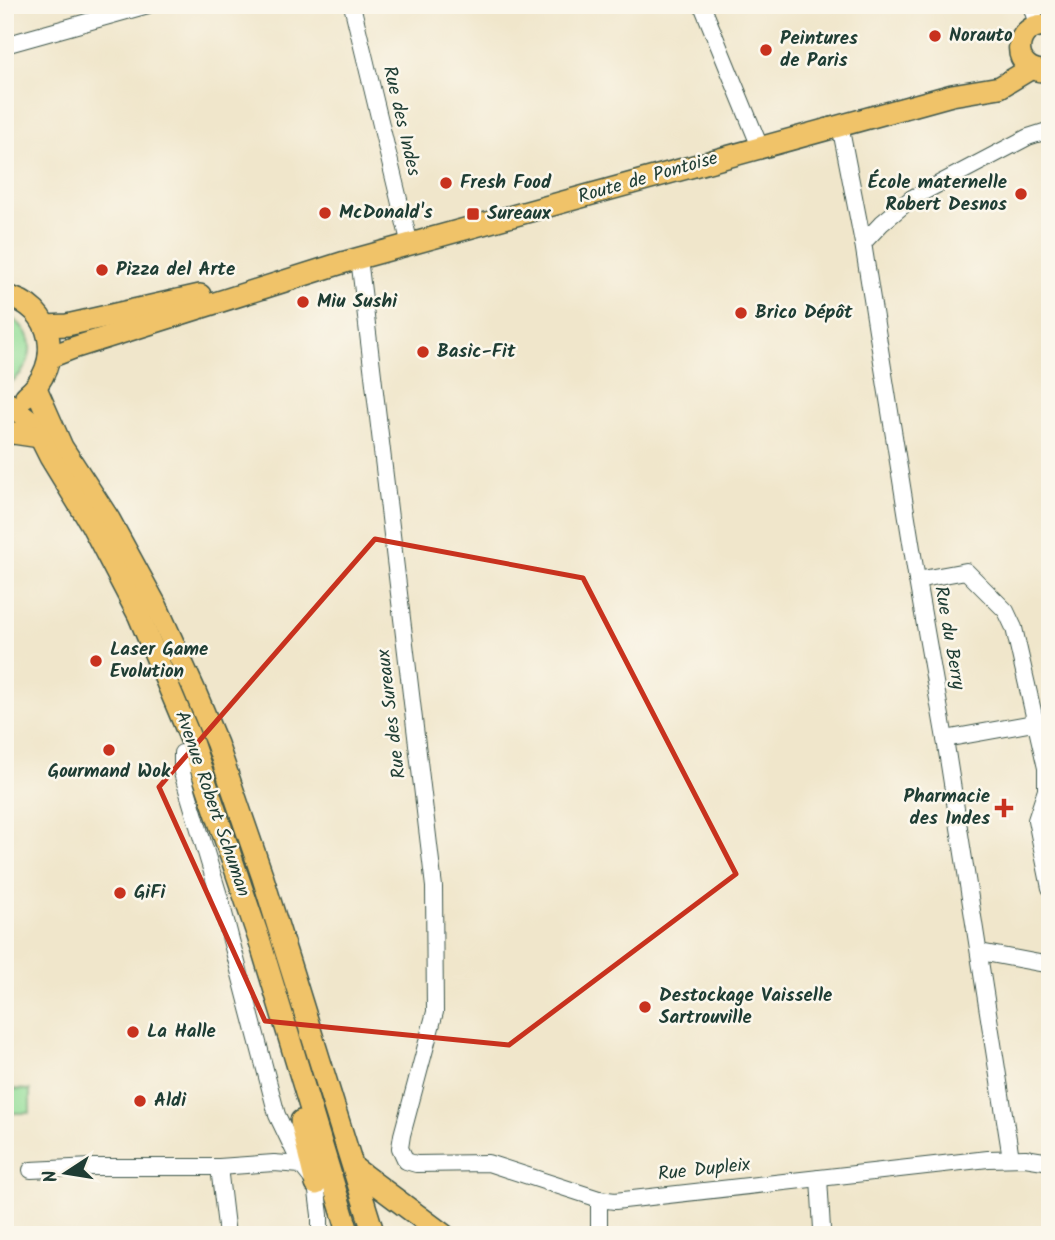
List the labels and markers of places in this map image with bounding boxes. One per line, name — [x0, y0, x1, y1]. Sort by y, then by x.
place label: Norauto — [949, 21, 1013, 51]
place label: Peintures de Paris — [780, 24, 858, 76]
marker: Norauto — [927, 28, 943, 44]
marker: Peintures de Paris — [758, 42, 774, 58]
place label: Fresh Food — [460, 168, 552, 198]
place label: École maternelle Robert Desnos — [868, 168, 1007, 220]
marker: Fresh Food — [438, 175, 454, 191]
marker: École maternelle Robert Desnos — [1013, 186, 1029, 202]
place label: McDonald's — [339, 198, 433, 228]
place label: Sureaux — [487, 199, 552, 229]
marker: McDonald's — [317, 205, 333, 221]
marker: Sureaux — [465, 206, 481, 222]
place label: Pizza del Arte — [116, 255, 235, 285]
marker: Pizza del Arte — [94, 262, 110, 278]
place label: Miu Sushi — [317, 287, 398, 317]
marker: Miu Sushi — [295, 294, 311, 310]
place label: Brico Dépôt — [755, 298, 853, 328]
marker: Brico Dépôt — [733, 305, 749, 321]
place label: Basic-Fit — [437, 337, 516, 367]
marker: Basic-Fit — [415, 344, 431, 360]
place label: Laser Game Evolution — [110, 635, 208, 687]
marker: Laser Game Evolution — [88, 653, 104, 669]
marker: Gourmand Wok — [101, 742, 117, 758]
place label: Gourmand Wok — [48, 757, 171, 787]
place label: Pharmacie des Indes — [904, 782, 990, 834]
marker: Pharmacie des Indes — [996, 800, 1012, 816]
place label: GiFi — [134, 878, 167, 908]
marker: GiFi — [112, 885, 128, 901]
place label: Destockage Vaisselle Sartrouville — [659, 981, 832, 1033]
marker: Destockage Vaisselle Sartrouville — [637, 999, 653, 1015]
place label: La Halle — [147, 1017, 216, 1047]
marker: La Halle — [125, 1024, 141, 1040]
place label: Aldi — [154, 1086, 187, 1116]
marker: Aldi — [132, 1093, 148, 1109]

